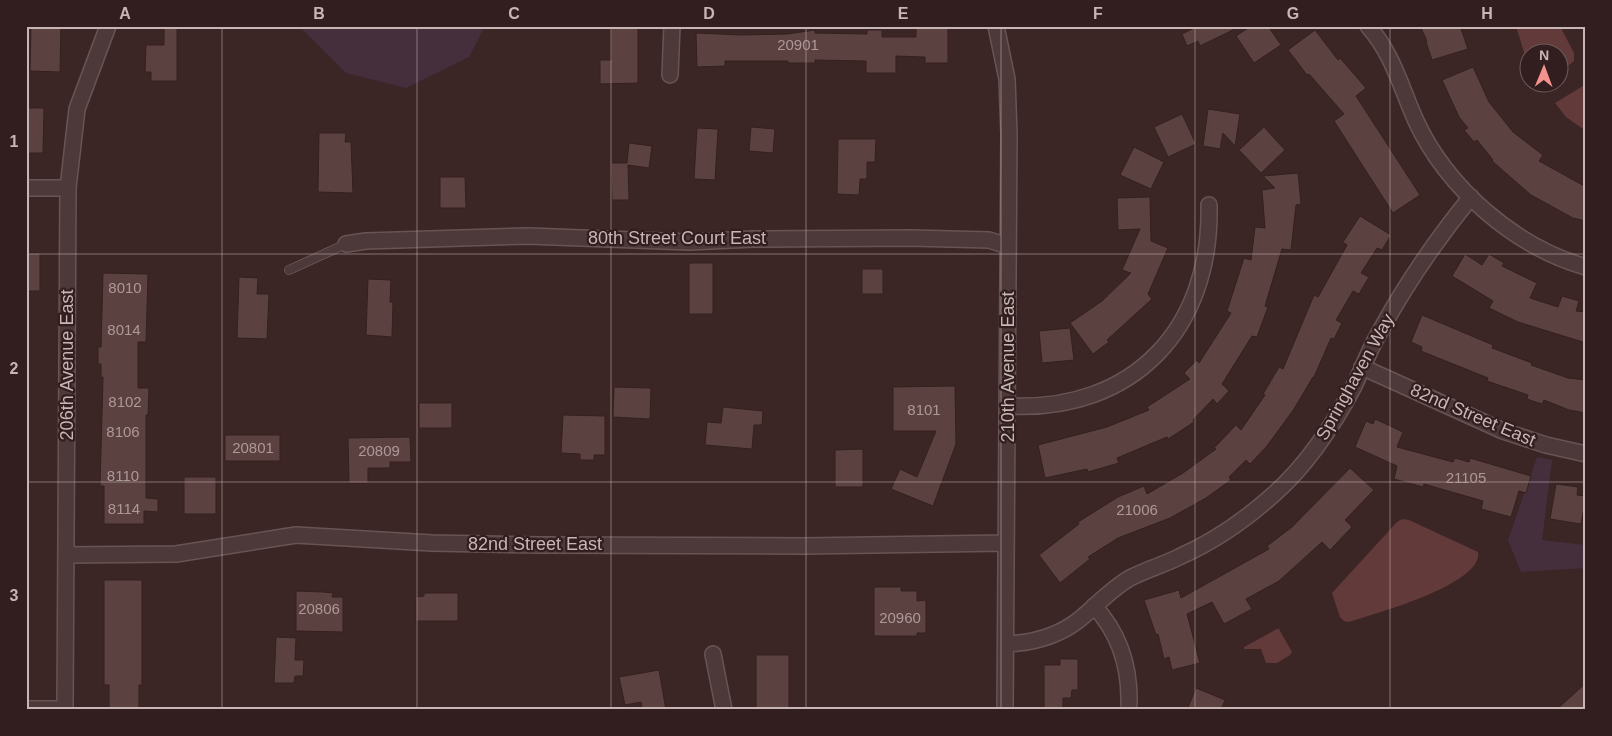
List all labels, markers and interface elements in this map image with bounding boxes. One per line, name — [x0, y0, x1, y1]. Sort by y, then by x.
text: A — [119, 5, 131, 22]
text: B — [313, 5, 325, 22]
text: C — [508, 5, 520, 22]
text: D — [703, 5, 715, 22]
text: E — [898, 5, 909, 22]
text: F — [1093, 5, 1103, 22]
text: G — [1287, 5, 1299, 22]
text: H — [1481, 5, 1493, 22]
house number: 20901 — [777, 36, 819, 53]
north arrow — [1520, 42, 1570, 92]
text: N — [1539, 47, 1549, 63]
text: 1 — [10, 133, 19, 150]
street label: 80th Street Court East — [588, 228, 766, 248]
house number: 8010 — [108, 279, 142, 296]
street label: 206th Avenue East — [57, 290, 77, 440]
street label: 210th Avenue East — [998, 292, 1018, 442]
street label: Springhaven Way — [1312, 310, 1398, 444]
house number: 8014 — [107, 321, 141, 338]
text: 2 — [10, 360, 19, 377]
street label: 82nd Street East — [1407, 380, 1539, 450]
house number: 8102 — [108, 393, 142, 410]
house number: 8101 — [907, 401, 941, 418]
house number: 8106 — [106, 423, 140, 440]
house number: 20801 — [232, 439, 274, 456]
house number: 20809 — [358, 442, 400, 459]
house number: 8110 — [107, 467, 139, 484]
house number: 21105 — [1446, 469, 1486, 486]
house number: 8114 — [108, 500, 140, 517]
house number: 21006 — [1116, 501, 1158, 518]
street label: 82nd Street East — [468, 534, 602, 554]
text: 3 — [10, 587, 19, 604]
house number: 20806 — [298, 600, 340, 617]
house number: 20960 — [879, 609, 921, 626]

